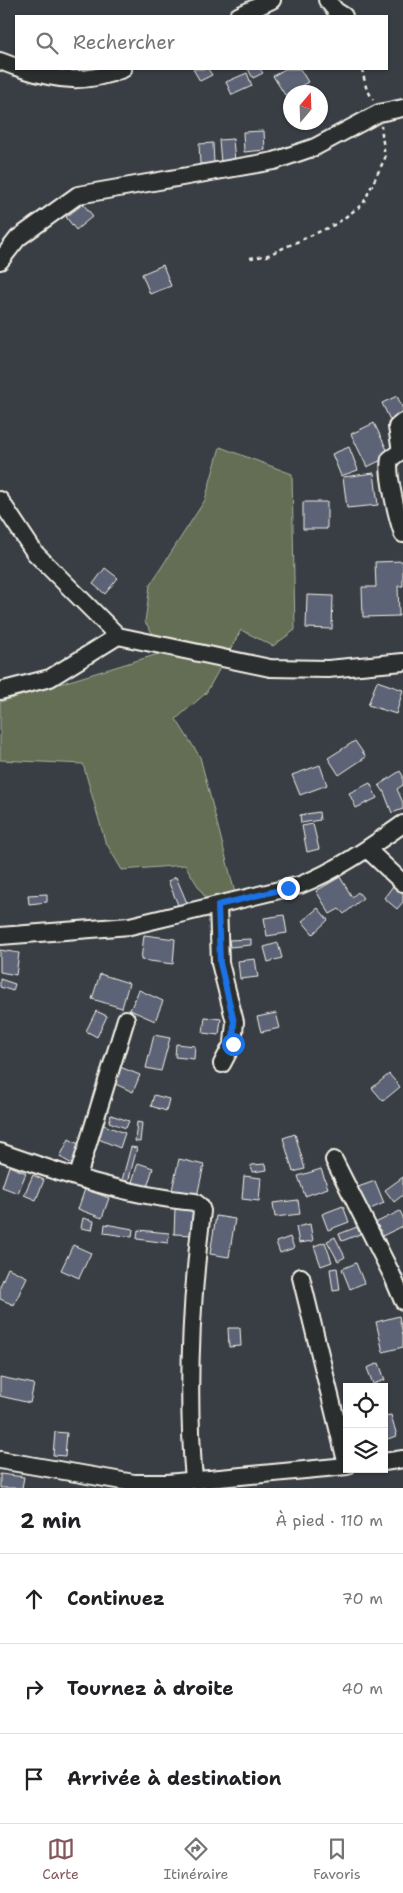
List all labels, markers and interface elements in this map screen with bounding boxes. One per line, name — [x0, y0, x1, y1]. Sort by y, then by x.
search box — [15, 15, 388, 70]
icon: search — [33, 29, 61, 57]
text: Rechercher — [73, 30, 176, 55]
north arrow — [283, 85, 328, 130]
route end — [277, 877, 300, 900]
route start — [222, 1033, 245, 1056]
map controls — [343, 1383, 388, 1473]
button: locate — [343, 1383, 388, 1428]
button: layers — [343, 1428, 388, 1473]
text: 2 min — [20, 1507, 81, 1535]
text: À pied · 110 m — [276, 1510, 383, 1531]
icon: ahead — [20, 1585, 48, 1613]
text: Continuez — [67, 1586, 165, 1611]
text: 70 m — [342, 1588, 383, 1609]
icon: right — [20, 1675, 48, 1703]
text: Tournez à droite — [67, 1676, 234, 1701]
text: 40 m — [341, 1678, 383, 1699]
icon: arrive — [20, 1765, 48, 1793]
text: Arrivée à destination — [67, 1766, 281, 1791]
tab: Carte — [42, 1835, 79, 1883]
tab: Itinéraire — [163, 1835, 228, 1883]
tab: Favoris — [313, 1835, 361, 1883]

